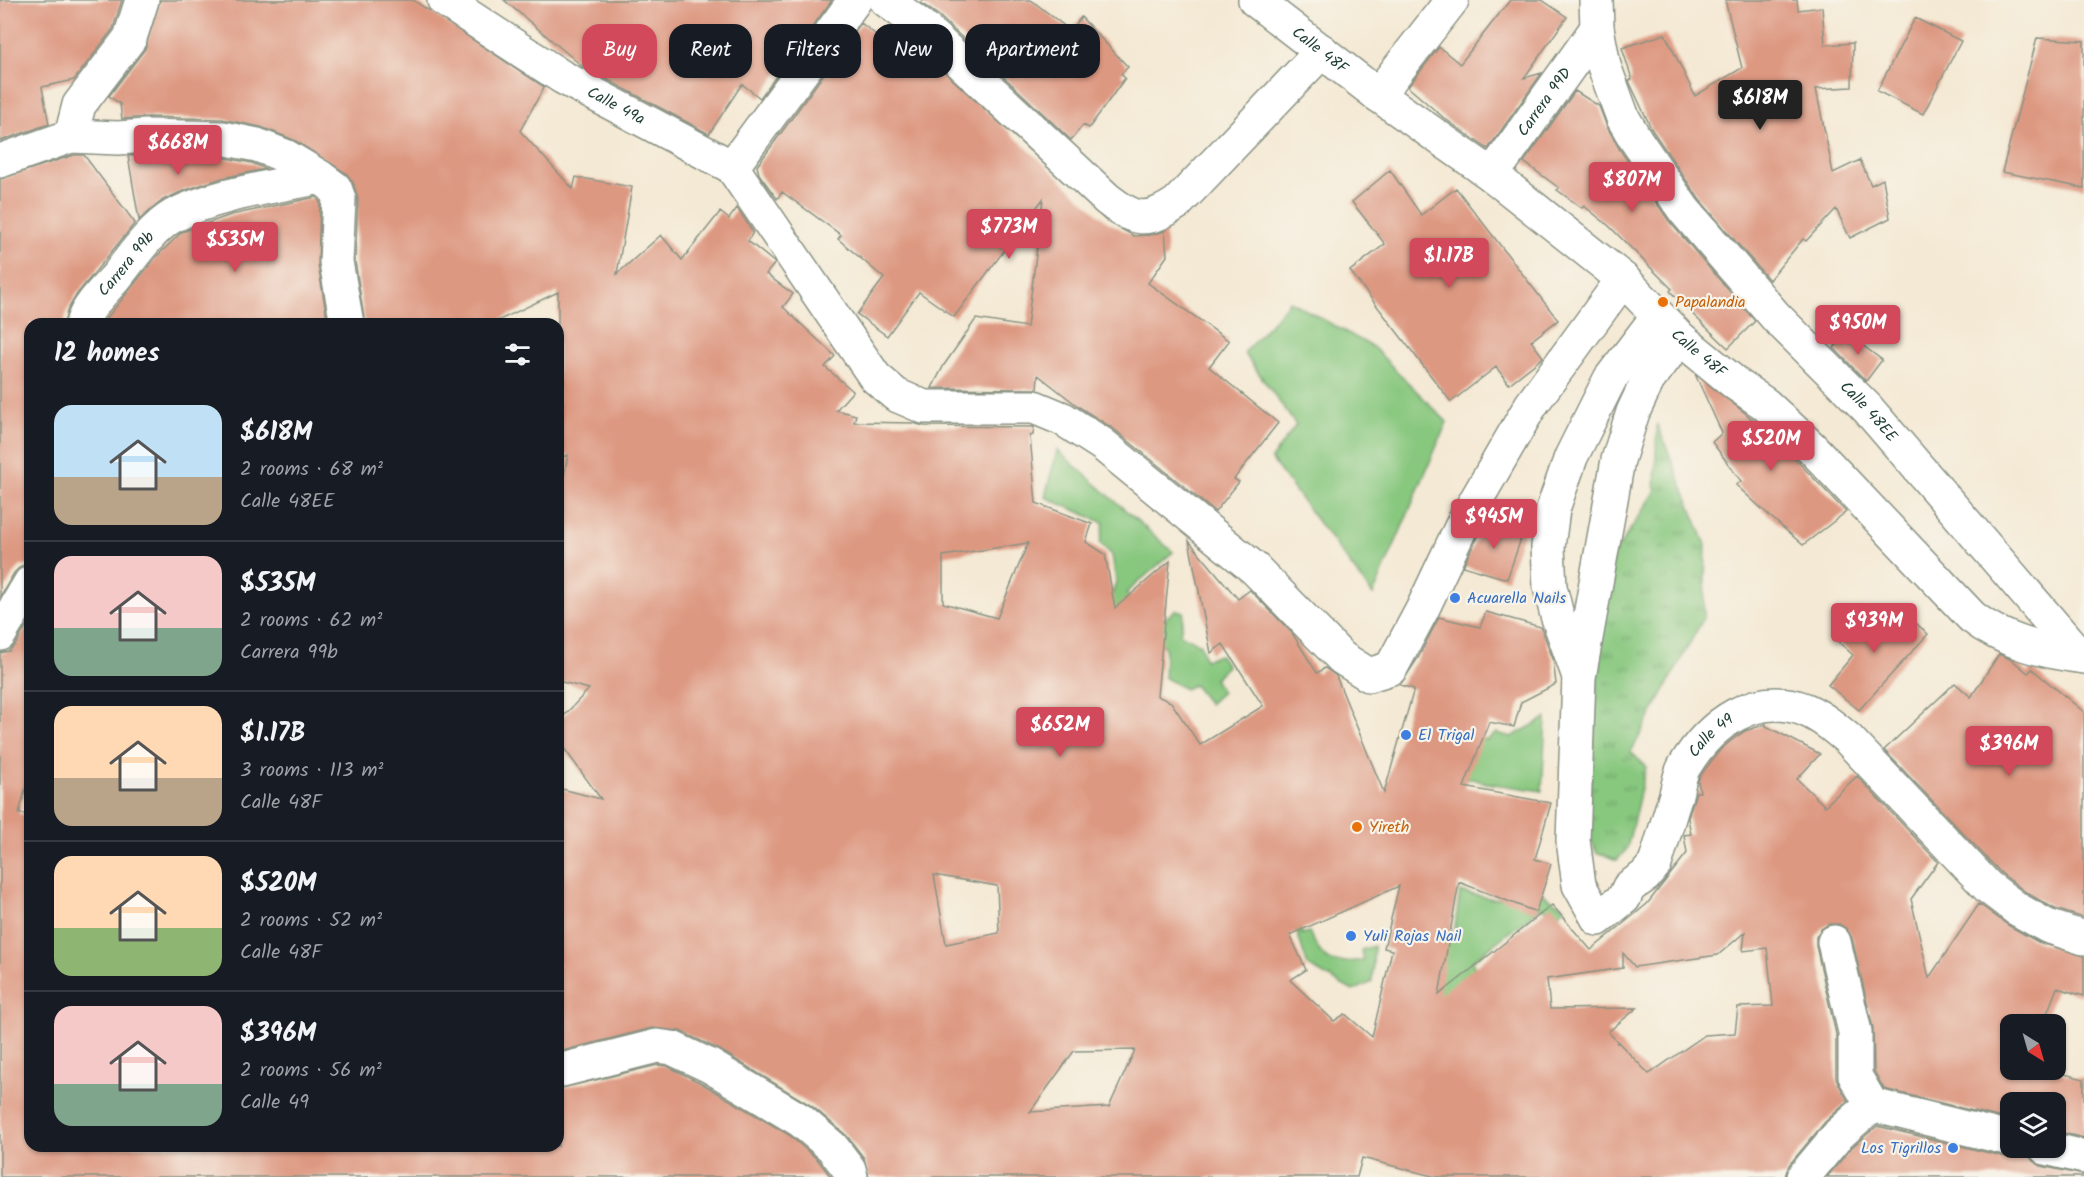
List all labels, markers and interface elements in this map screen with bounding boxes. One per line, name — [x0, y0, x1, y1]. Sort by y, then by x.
street label: Calle 48F — [1286, 20, 1355, 81]
chip: Buy — [582, 24, 657, 78]
chip: Rent — [669, 24, 752, 78]
chip: Filters — [764, 24, 861, 78]
chip: New — [873, 24, 953, 78]
chip: Apartment — [965, 24, 1100, 78]
street label: Carrera 99D — [1511, 62, 1578, 142]
street label: Calle 49a — [582, 80, 650, 131]
pin: $618M — [1718, 80, 1802, 131]
text: $618M — [1732, 83, 1788, 115]
pin: $668M — [136, 125, 220, 176]
text: $668M — [148, 128, 208, 160]
pin: $807M — [1590, 162, 1674, 213]
text: $807M — [1603, 165, 1661, 197]
pin: $773M — [967, 209, 1051, 260]
text: $773M — [981, 212, 1037, 244]
pin: $535M — [193, 222, 277, 273]
street label: Carrera 99b — [92, 225, 161, 302]
text: $535M — [206, 225, 264, 257]
pin: $1.17B — [1400, 238, 1498, 289]
text: $1.17B — [1424, 241, 1474, 273]
place label: Papalandia — [1675, 290, 1746, 315]
marker: Papalandia — [1656, 295, 1670, 309]
pin: $950M — [1816, 305, 1900, 356]
text: $950M — [1829, 308, 1887, 340]
street label: Calle 48F — [1665, 323, 1733, 385]
text: 12 homes — [54, 333, 160, 375]
icon: filters — [501, 338, 534, 371]
street label: Calle 48EE — [1834, 375, 1904, 448]
text: $618M — [240, 412, 312, 454]
pin: $520M — [1729, 421, 1813, 472]
text: $520M — [1742, 424, 1801, 456]
icon: home — [102, 429, 174, 501]
text: 2 rooms · 68 m² — [240, 454, 383, 486]
text: Calle 48EE — [240, 486, 335, 518]
pin: $945M — [1452, 499, 1536, 550]
text: $945M — [1465, 502, 1523, 534]
text: $535M — [240, 563, 316, 605]
icon: home — [102, 580, 174, 652]
place label: Acuarella Nails — [1467, 586, 1566, 611]
marker: Acuarella Nails — [1448, 591, 1462, 605]
pin: $939M — [1832, 603, 1916, 654]
text: 2 rooms · 62 m² — [240, 605, 382, 637]
text: $939M — [1845, 606, 1903, 638]
text: Carrera 99b — [240, 637, 338, 669]
pin: $652M — [1018, 707, 1102, 758]
street label: Calle 49 — [1682, 707, 1739, 763]
text: $652M — [1030, 710, 1090, 742]
text: $1.17B — [240, 713, 306, 755]
place label: El Trigal — [1418, 723, 1474, 748]
pin: $396M — [1967, 726, 2051, 777]
marker: El Trigal — [1399, 728, 1413, 742]
text: $396M — [1980, 729, 2038, 761]
icon: home — [102, 730, 174, 802]
text: 3 rooms · 113 m² — [240, 755, 383, 787]
text: Calle 48F — [240, 787, 322, 819]
place label: Yireth — [1369, 815, 1409, 840]
marker: Yireth — [1350, 820, 1364, 834]
text: $520M — [240, 863, 317, 905]
icon: home — [102, 880, 174, 952]
text: 2 rooms · 52 m² — [240, 905, 382, 937]
place label: Yuli Rojas Nail — [1363, 924, 1462, 949]
marker: Yuli Rojas Nail — [1344, 929, 1358, 943]
text: Calle 48F — [240, 937, 322, 969]
text: $396M — [240, 1013, 317, 1055]
north arrow — [2000, 1014, 2066, 1080]
map controls — [2000, 1014, 2066, 1158]
icon: home — [102, 1030, 174, 1102]
text: 2 rooms · 56 m² — [240, 1055, 382, 1087]
text: Calle 49 — [240, 1087, 309, 1119]
button: layers — [2000, 1092, 2066, 1158]
place label: Los Tigrillos — [1861, 1136, 1941, 1161]
marker: Los Tigrillos — [1946, 1141, 1960, 1155]

